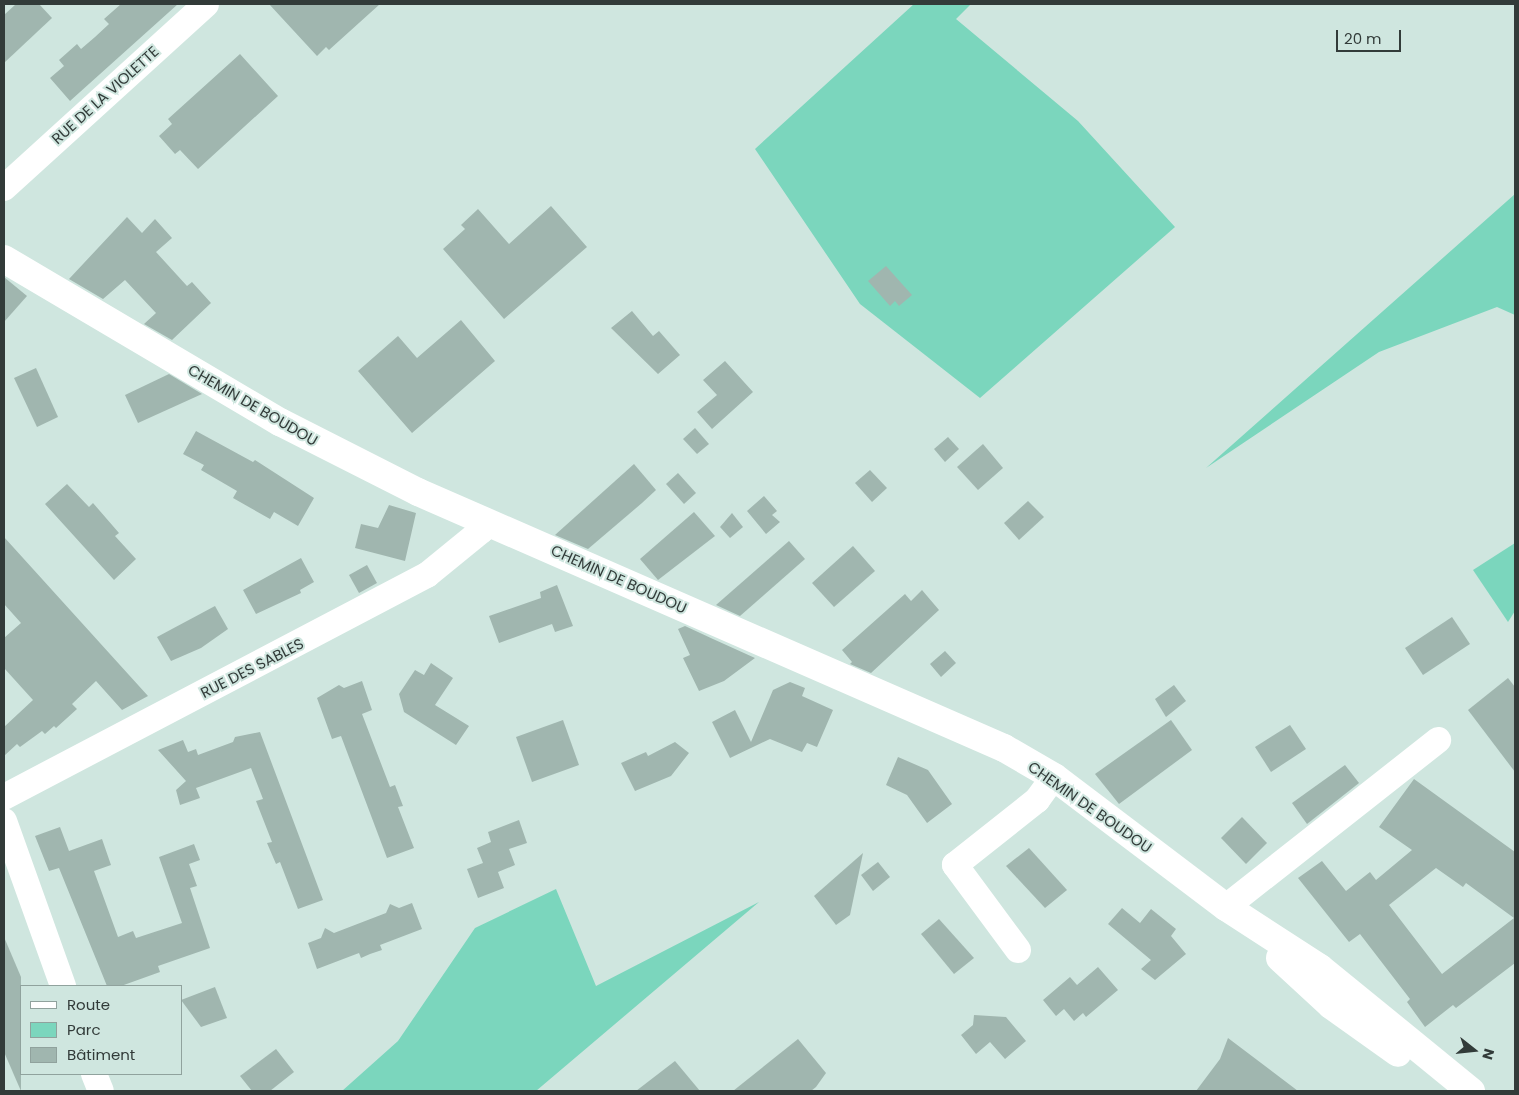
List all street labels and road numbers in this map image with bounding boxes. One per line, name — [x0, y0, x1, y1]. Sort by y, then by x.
street label: RUE DE LA VIOLETTE — [48, 42, 162, 148]
street label: CHEMIN DE BOUDOU — [185, 361, 321, 449]
street label: CHEMIN DE BOUDOU — [548, 541, 690, 617]
street label: RUE DES SABLES — [198, 634, 306, 702]
street label: CHEMIN DE BOUDOU — [1025, 758, 1155, 856]

